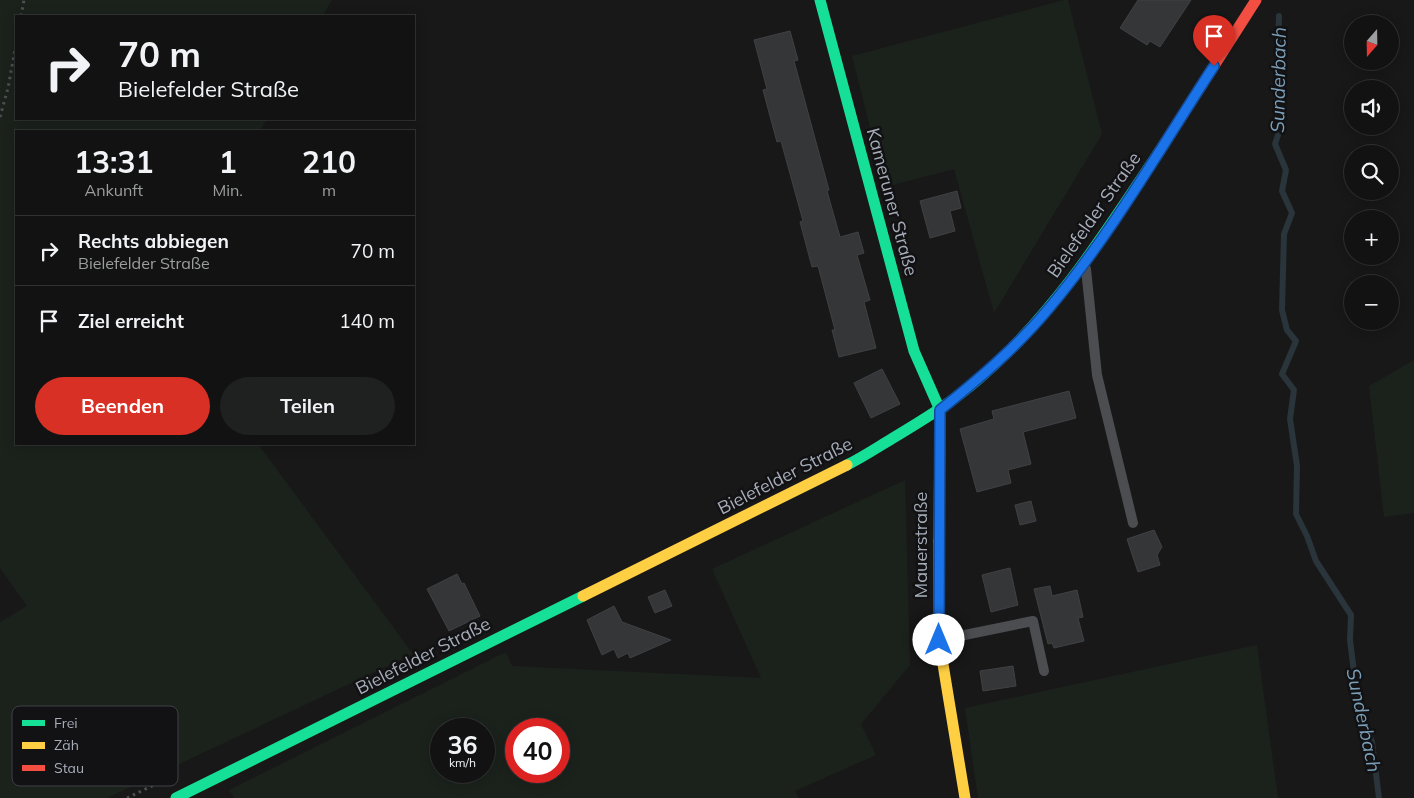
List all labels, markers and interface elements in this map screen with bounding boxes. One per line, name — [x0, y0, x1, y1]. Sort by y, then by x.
pin — [1193, 15, 1235, 66]
north arrow — [1344, 15, 1399, 70]
map controls — [1344, 15, 1399, 330]
icon: arrive — [1200, 22, 1228, 50]
water label: Sunderbach — [1265, 27, 1291, 133]
text: 70 m — [118, 32, 201, 76]
icon: right — [35, 35, 100, 100]
text: Bielefelder Straße — [118, 75, 299, 103]
button: sound — [1344, 80, 1399, 135]
street label: Kameruner Straße — [862, 125, 923, 278]
text: 13:31 — [74, 143, 153, 181]
text: 1 — [219, 143, 237, 181]
text: 210 — [302, 143, 356, 181]
button: search — [1344, 145, 1399, 200]
street label: Bielefelder Straße — [1042, 147, 1145, 282]
text: Ankunft — [84, 180, 143, 200]
text: Min. — [212, 180, 243, 200]
text: m — [322, 180, 336, 200]
button: + — [1344, 210, 1399, 265]
text: Rechts abbiegen — [78, 229, 229, 253]
icon: right — [35, 237, 63, 265]
text: 70 m — [351, 239, 395, 263]
text: Bielefelder Straße — [78, 253, 210, 273]
button: − — [1344, 275, 1399, 330]
icon: arrive — [35, 307, 63, 335]
text: Ziel erreicht — [78, 309, 184, 333]
text: 140 m — [339, 309, 395, 333]
button: Beenden — [35, 377, 210, 435]
button: Teilen — [220, 377, 395, 435]
street label: Bielefelder Straße — [714, 432, 856, 519]
street label: Mauerstraße — [909, 492, 932, 598]
street label: Bielefelder Straße — [352, 612, 494, 699]
position arrow — [912, 613, 964, 665]
water label: Sunderbach — [1341, 666, 1387, 774]
legend — [12, 706, 178, 786]
text: Frei — [54, 714, 78, 732]
speed limit sign: 40 — [505, 718, 570, 783]
text: 36 — [447, 729, 478, 760]
text: Zäh — [54, 736, 79, 754]
text: km/h — [449, 755, 476, 770]
text: Stau — [54, 759, 84, 777]

